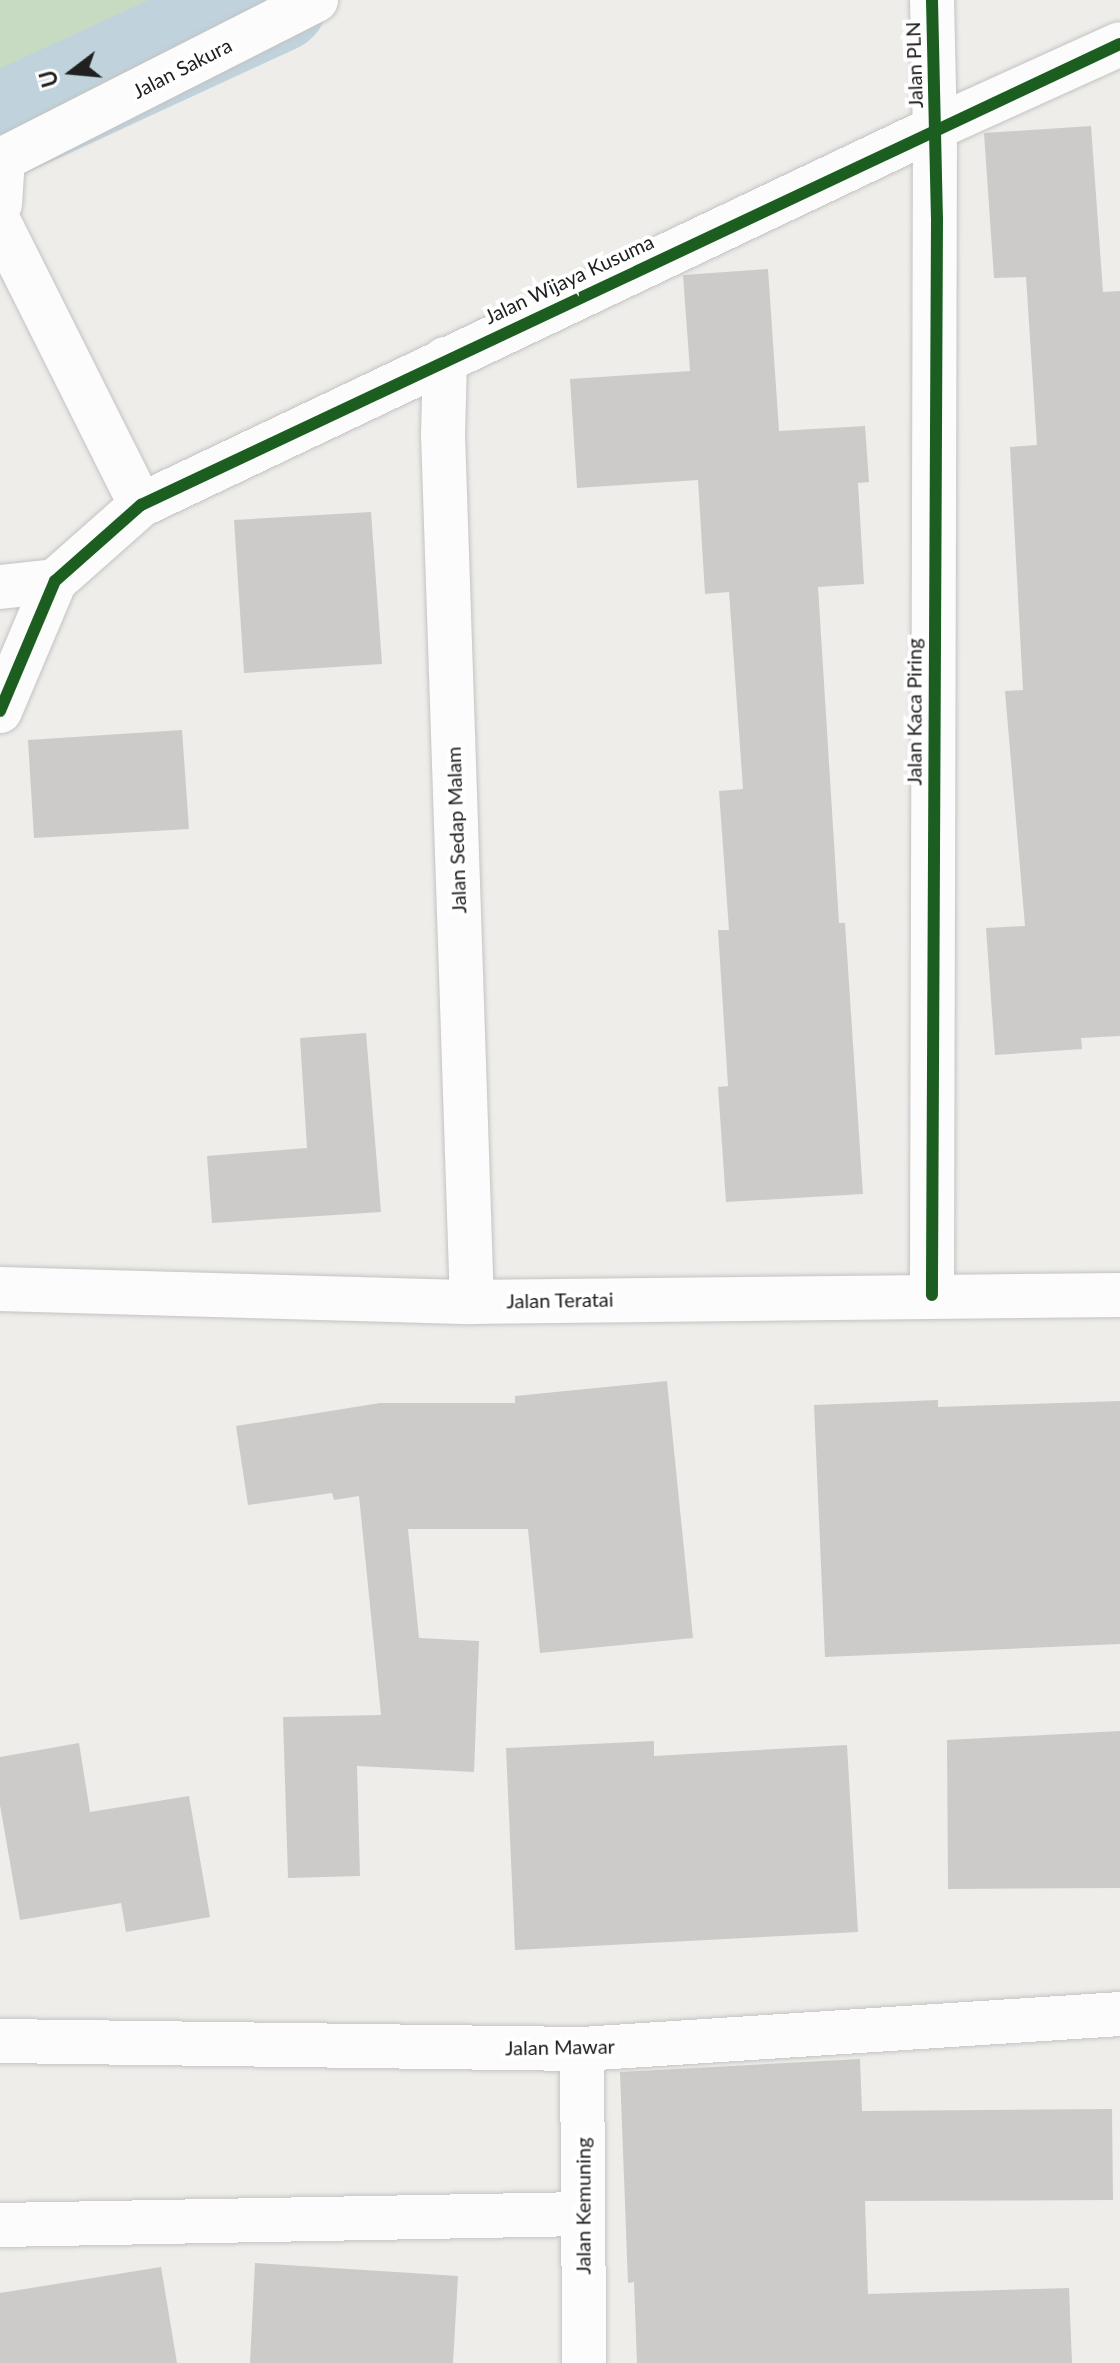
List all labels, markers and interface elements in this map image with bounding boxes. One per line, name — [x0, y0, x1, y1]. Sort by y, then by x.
street label: Jalan PLN — [900, 21, 928, 109]
north arrow — [32, 32, 112, 112]
street label: Jalan Sakura — [128, 33, 236, 103]
text: U — [33, 67, 64, 90]
street label: Jalan Wijaya Kusuma — [480, 229, 658, 329]
street label: Jalan Kaca Piring — [902, 638, 926, 786]
street label: Jalan Sedap Malam — [441, 746, 471, 914]
street label: Jalan Teratai — [506, 1287, 614, 1313]
street label: Jalan Mawar — [505, 2034, 615, 2060]
street label: Jalan Kemuning — [571, 2137, 595, 2275]

